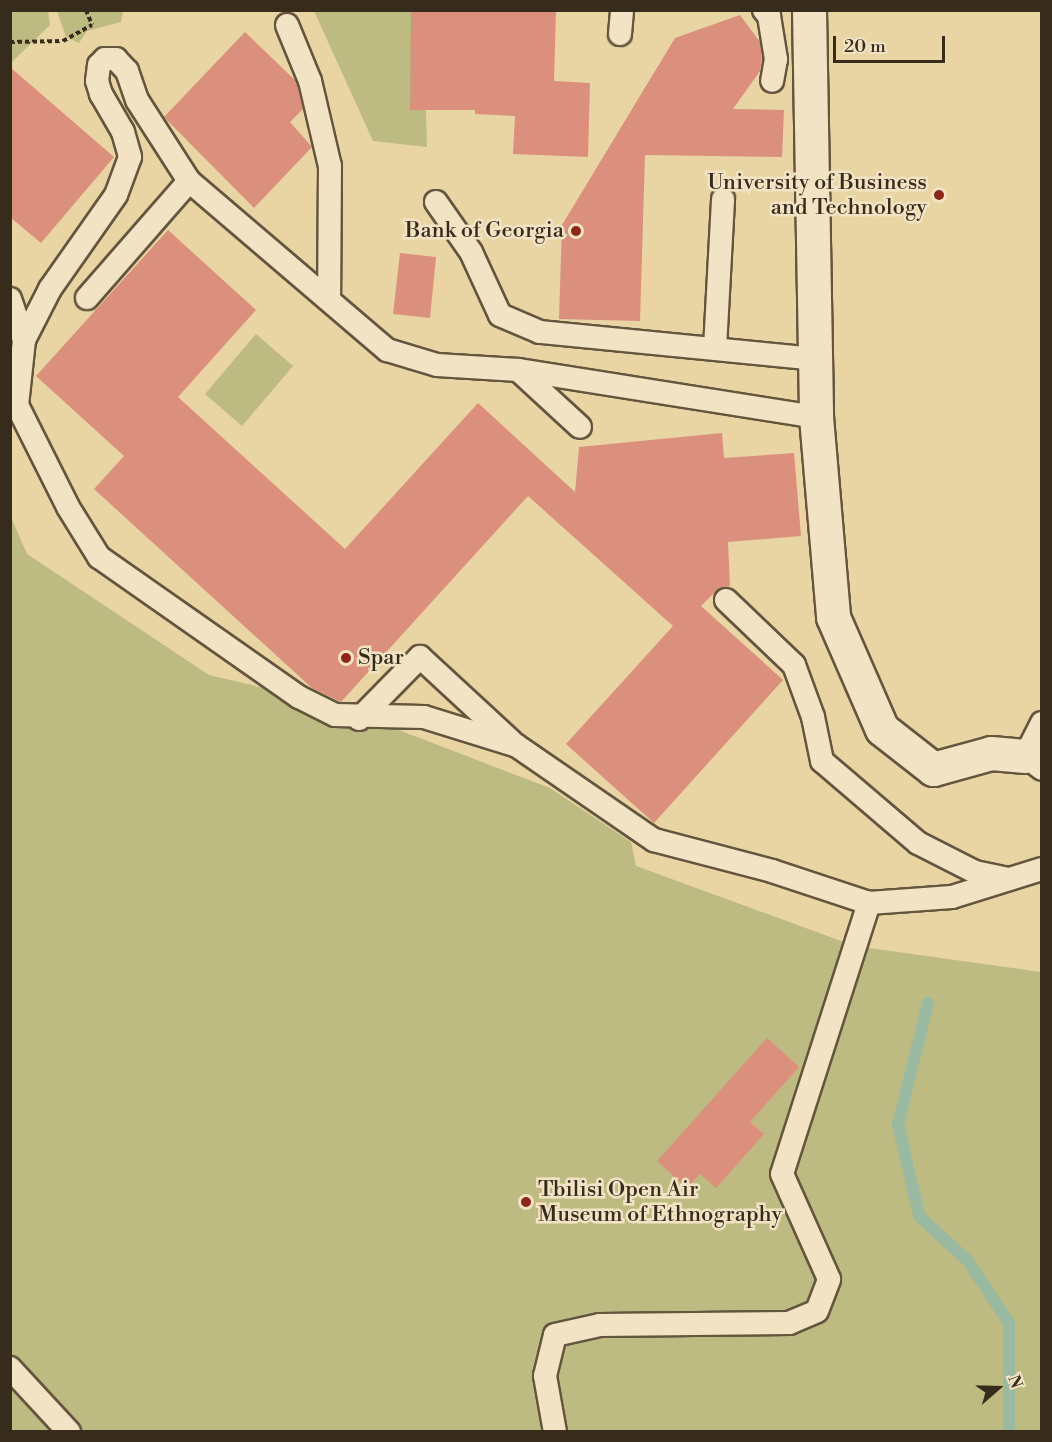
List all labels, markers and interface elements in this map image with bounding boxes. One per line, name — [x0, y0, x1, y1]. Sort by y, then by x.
scale bar — [836, 24, 948, 62]
text: 20 m — [844, 35, 886, 58]
place label: University of Business and Technology — [707, 169, 927, 220]
marker: University of Business and Technology — [932, 188, 946, 202]
place label: Bank of Georgia — [405, 218, 564, 244]
marker: Bank of Georgia — [569, 224, 583, 238]
place label: Spar — [358, 645, 404, 671]
marker: Spar — [339, 651, 353, 665]
place label: Tbilisi Open Air Museum of Ethnography — [538, 1176, 782, 1228]
marker: Tbilisi Open Air Museum of Ethnography — [519, 1195, 533, 1209]
north arrow — [968, 1358, 1028, 1418]
text: N — [1003, 1372, 1026, 1391]

